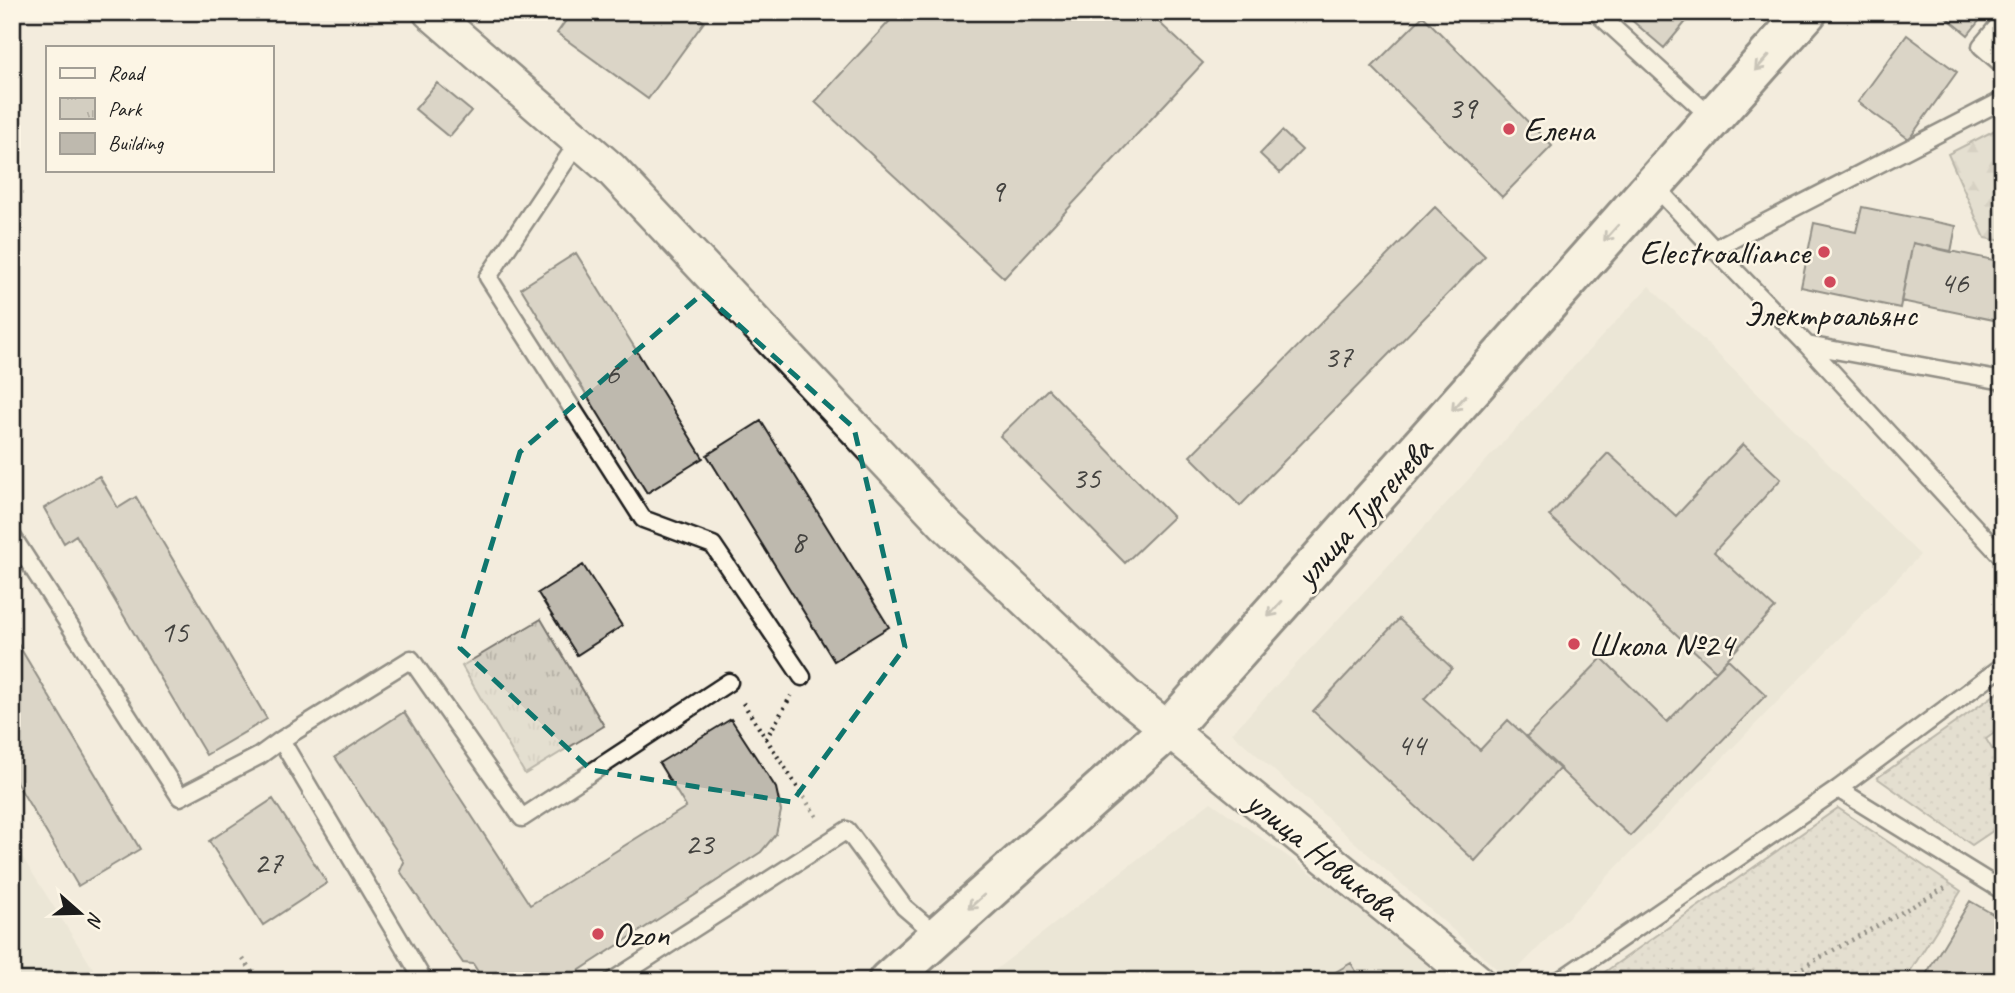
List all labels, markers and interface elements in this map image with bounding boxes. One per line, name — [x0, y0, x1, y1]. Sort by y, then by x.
legend — [46, 46, 273, 172]
one-way arrow — [1753, 54, 1770, 71]
text: Road — [108, 60, 147, 86]
house number: 39 — [1448, 87, 1479, 128]
text: Park — [108, 96, 143, 122]
place label: Елена — [1523, 107, 1596, 152]
marker: Елена — [1501, 121, 1517, 137]
text: Building — [108, 130, 165, 156]
house number: 9 — [990, 170, 1007, 211]
one-way arrow — [1603, 224, 1619, 242]
place label: Electroalliance — [1639, 230, 1813, 275]
marker: Electroalliance — [1816, 244, 1832, 260]
house number: 46 — [1940, 262, 1970, 303]
marker: Электроальянс — [1822, 274, 1838, 290]
place label: Электроальянс — [1743, 292, 1919, 337]
house number: 37 — [1324, 336, 1354, 377]
house number: 6 — [605, 353, 621, 394]
one-way arrow — [1451, 394, 1467, 412]
street label: улица Тургенева — [1283, 426, 1444, 598]
house number: 35 — [1072, 457, 1102, 498]
house number: 8 — [791, 521, 808, 562]
one-way arrow — [1267, 600, 1283, 618]
house number: 15 — [160, 611, 190, 652]
place label: Школа №24 — [1588, 622, 1737, 667]
marker: Школа №24 — [1566, 636, 1582, 652]
house number: 44 — [1397, 724, 1429, 765]
street label: улица Новикова — [1236, 778, 1411, 932]
house number: 23 — [685, 823, 716, 864]
house number: 27 — [254, 842, 284, 883]
north arrow — [46, 878, 116, 948]
one-way arrow — [968, 894, 985, 911]
text: N — [81, 909, 108, 931]
place label: Ozon — [612, 912, 670, 957]
marker: Ozon — [590, 926, 606, 942]

